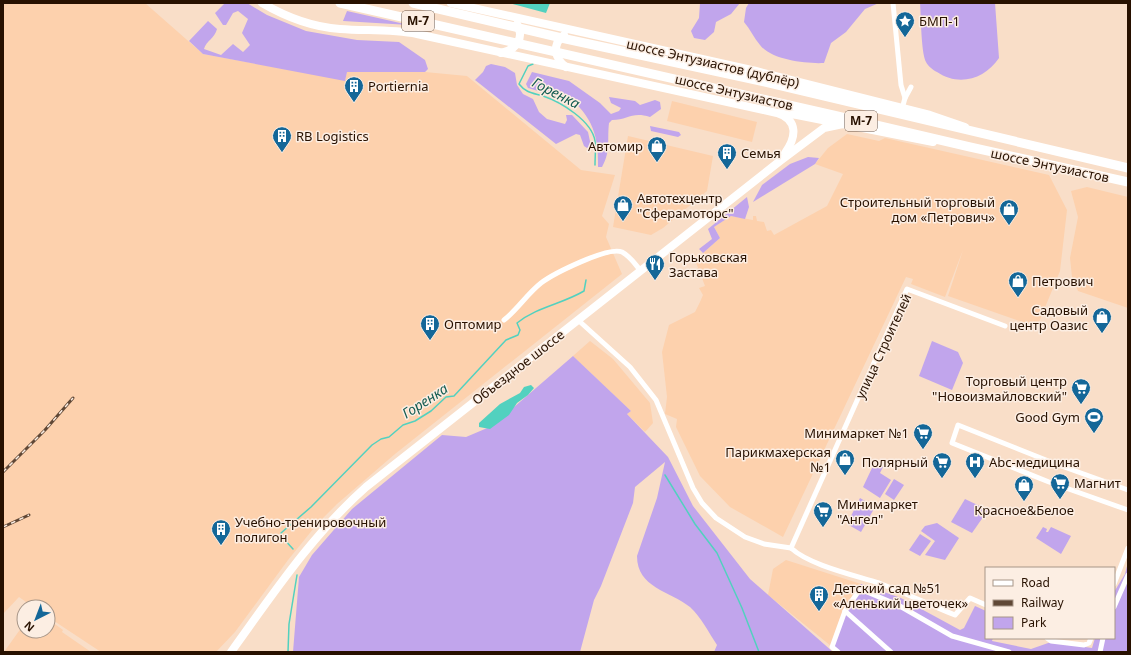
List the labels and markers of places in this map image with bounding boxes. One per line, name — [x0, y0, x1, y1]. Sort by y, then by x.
place icon: БМП-1 — [894, 10, 916, 38]
place label: БМП-1 — [919, 12, 960, 30]
building icon: Portiernia — [343, 75, 365, 103]
place label: Portiernia — [368, 77, 429, 95]
building icon: RB Logistics — [271, 125, 293, 153]
place label: RB Logistics — [296, 127, 369, 145]
shop icon: Автомир — [646, 135, 668, 163]
place label: Автомир — [588, 137, 643, 155]
building icon: Семья — [716, 142, 738, 170]
place label: Семья — [741, 144, 781, 162]
place label: Автотехцентр "Сферамоторс" — [637, 189, 734, 222]
place label: Строительный торговый дом «Петрович» — [840, 193, 995, 226]
shop icon: Автотехцентр "Сферамоторс" — [612, 194, 634, 222]
shop icon: Строительный торговый дом «Петрович» — [998, 198, 1020, 226]
place label: Горьковская Застава — [669, 248, 747, 281]
restaurant icon: Горьковская Застава — [644, 253, 666, 281]
shop icon: Петрович — [1007, 270, 1029, 298]
place label: Петрович — [1032, 272, 1093, 290]
place label: Садовый центр Оазис — [1010, 301, 1088, 334]
shop icon: Садовый центр Оазис — [1091, 306, 1113, 334]
building icon: Оптомир — [419, 313, 441, 341]
place label: Оптомир — [444, 315, 501, 333]
place label: Торговый центр "Новоизмайловский" — [932, 372, 1067, 405]
supermarket icon: Торговый центр "Новоизмайловский" — [1070, 377, 1092, 405]
sports icon: Good Gym — [1083, 406, 1105, 434]
place label: Good Gym — [1015, 408, 1080, 426]
supermarket icon: Минимаркет №1 — [912, 422, 934, 450]
place label: Минимаркет №1 — [804, 424, 909, 442]
place label: Парикмахерская №1 — [725, 443, 831, 476]
shop icon: Парикмахерская №1 — [834, 448, 856, 476]
supermarket icon: Полярный — [931, 451, 953, 479]
hospital icon: Abc-медицина — [964, 451, 986, 479]
place label: Полярный — [862, 453, 928, 471]
place label: Abc-медицина — [989, 453, 1080, 471]
supermarket icon: Магнит — [1049, 472, 1071, 500]
shop icon: Красное&Белое — [1013, 474, 1035, 502]
place label: Магнит — [1074, 474, 1121, 492]
place label: Минимаркет "Ангел" — [837, 495, 918, 528]
supermarket icon: Минимаркет "Ангел" — [812, 500, 834, 528]
place label: Красное&Белое — [974, 501, 1074, 519]
place label: Учебно-тренировочный полигон — [235, 513, 386, 546]
building icon: Учебно-тренировочный полигон — [210, 518, 232, 546]
place label: Детский сад №51 «Аленький цветочек» — [833, 579, 969, 612]
building icon: Детский сад №51 «Аленький цветочек» — [808, 584, 830, 612]

